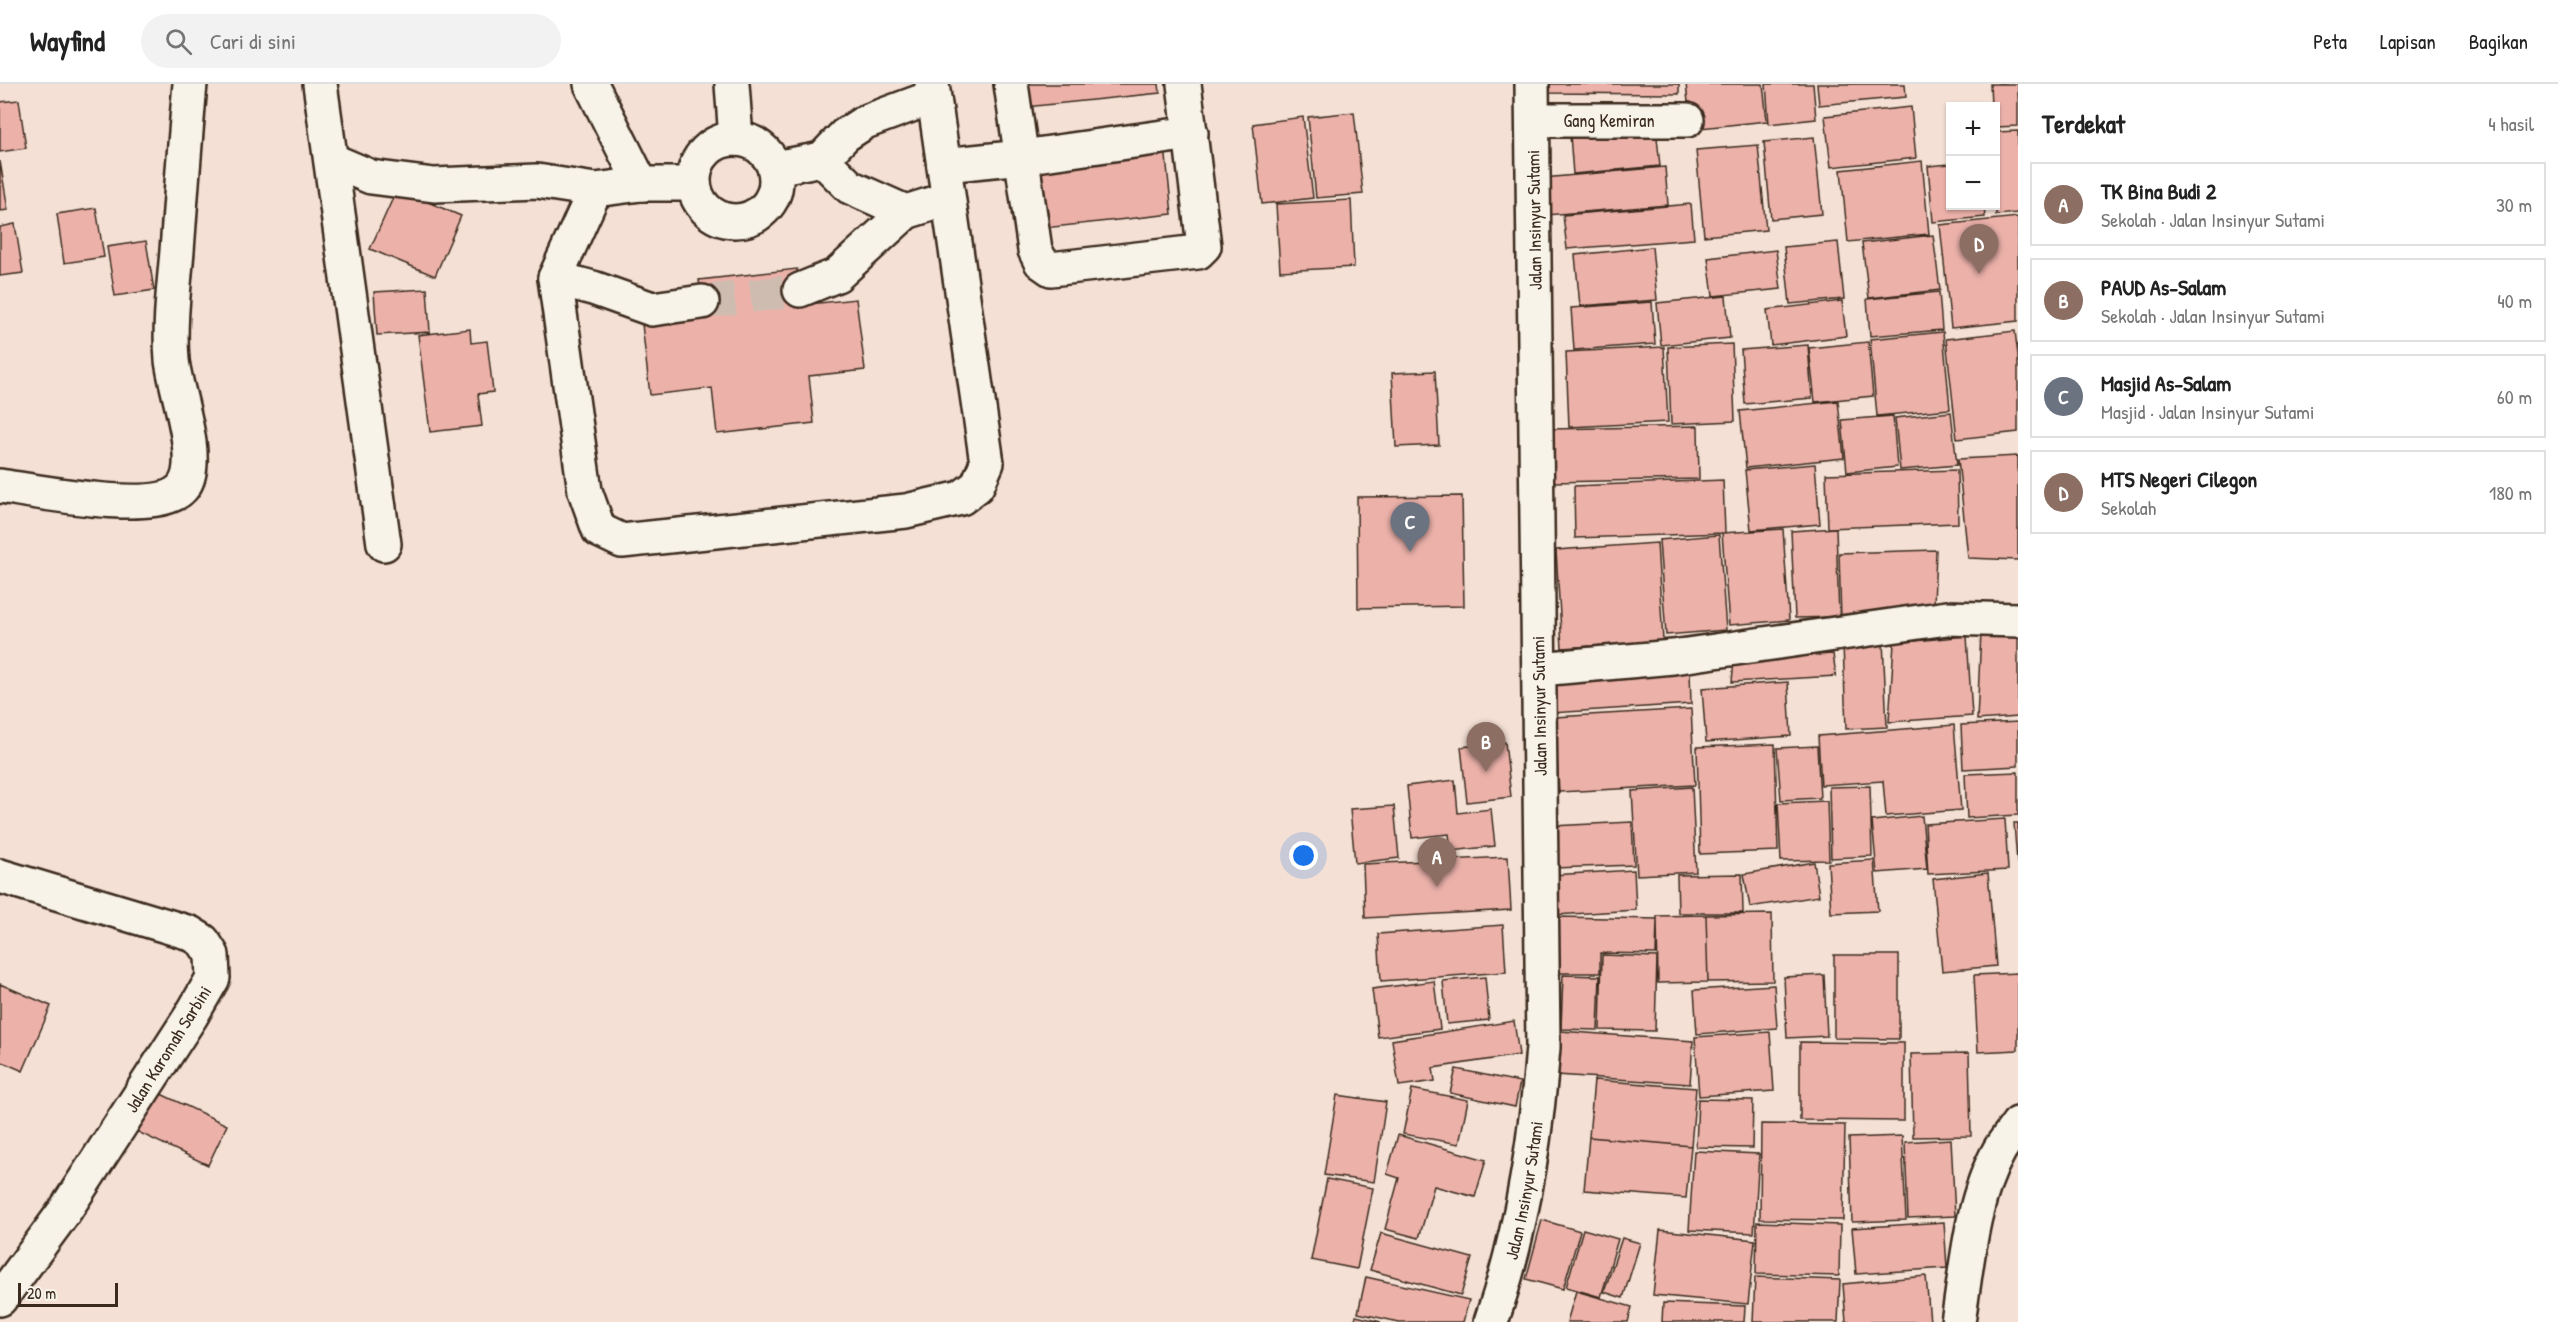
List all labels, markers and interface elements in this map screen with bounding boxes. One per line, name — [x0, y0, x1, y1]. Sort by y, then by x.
search box — [141, 14, 561, 68]
text: Wayfind — [30, 22, 105, 60]
icon: search — [162, 25, 195, 58]
text: Cari di sini — [210, 26, 296, 56]
text: Peta — [2313, 27, 2347, 56]
text: Lapisan — [2380, 27, 2436, 56]
text: Bagikan — [2469, 27, 2528, 56]
map controls — [1946, 102, 2000, 210]
button: + — [1946, 102, 2000, 156]
text: Terdekat — [2042, 106, 2125, 141]
street label: Gang Kemiran — [1563, 108, 1655, 133]
text: 4 hasil — [2488, 110, 2534, 137]
street label: Jalan Insinyur Sutami — [1520, 150, 1548, 290]
button: − — [1946, 156, 2000, 210]
text: TK Bina Budi 2 — [2101, 176, 2216, 206]
text: A — [2059, 191, 2068, 218]
text: 30 m — [2496, 191, 2532, 218]
text: Sekolah · Jalan Insinyur Sutami — [2101, 206, 2325, 233]
pin: D — [1960, 224, 1998, 274]
text: PAUD As-Salam — [2101, 272, 2226, 302]
text: B — [2058, 287, 2069, 314]
text: 40 m — [2497, 287, 2532, 314]
text: Sekolah · Jalan Insinyur Sutami — [2101, 302, 2325, 329]
text: Masjid As-Salam — [2101, 368, 2231, 398]
text: C — [2058, 383, 2069, 410]
text: 60 m — [2497, 383, 2532, 410]
text: Masjid · Jalan Insinyur Sutami — [2101, 398, 2314, 425]
text: MTS Negeri Cilegon — [2101, 464, 2257, 494]
text: D — [2059, 479, 2068, 506]
text: 180 m — [2489, 479, 2532, 506]
text: Sekolah — [2101, 494, 2156, 521]
pin: C — [1390, 502, 1430, 552]
street label: Jalan Insinyur Sutami — [1525, 636, 1553, 776]
pin: B — [1466, 722, 1506, 772]
pin: A — [1418, 838, 1456, 887]
your location — [1289, 841, 1318, 870]
street label: Jalan Karomah Sarbini — [119, 981, 217, 1117]
street label: Jalan Insinyur Sutami — [1498, 1120, 1548, 1262]
scale bar — [18, 1280, 118, 1308]
text: 20 m — [27, 1282, 56, 1304]

